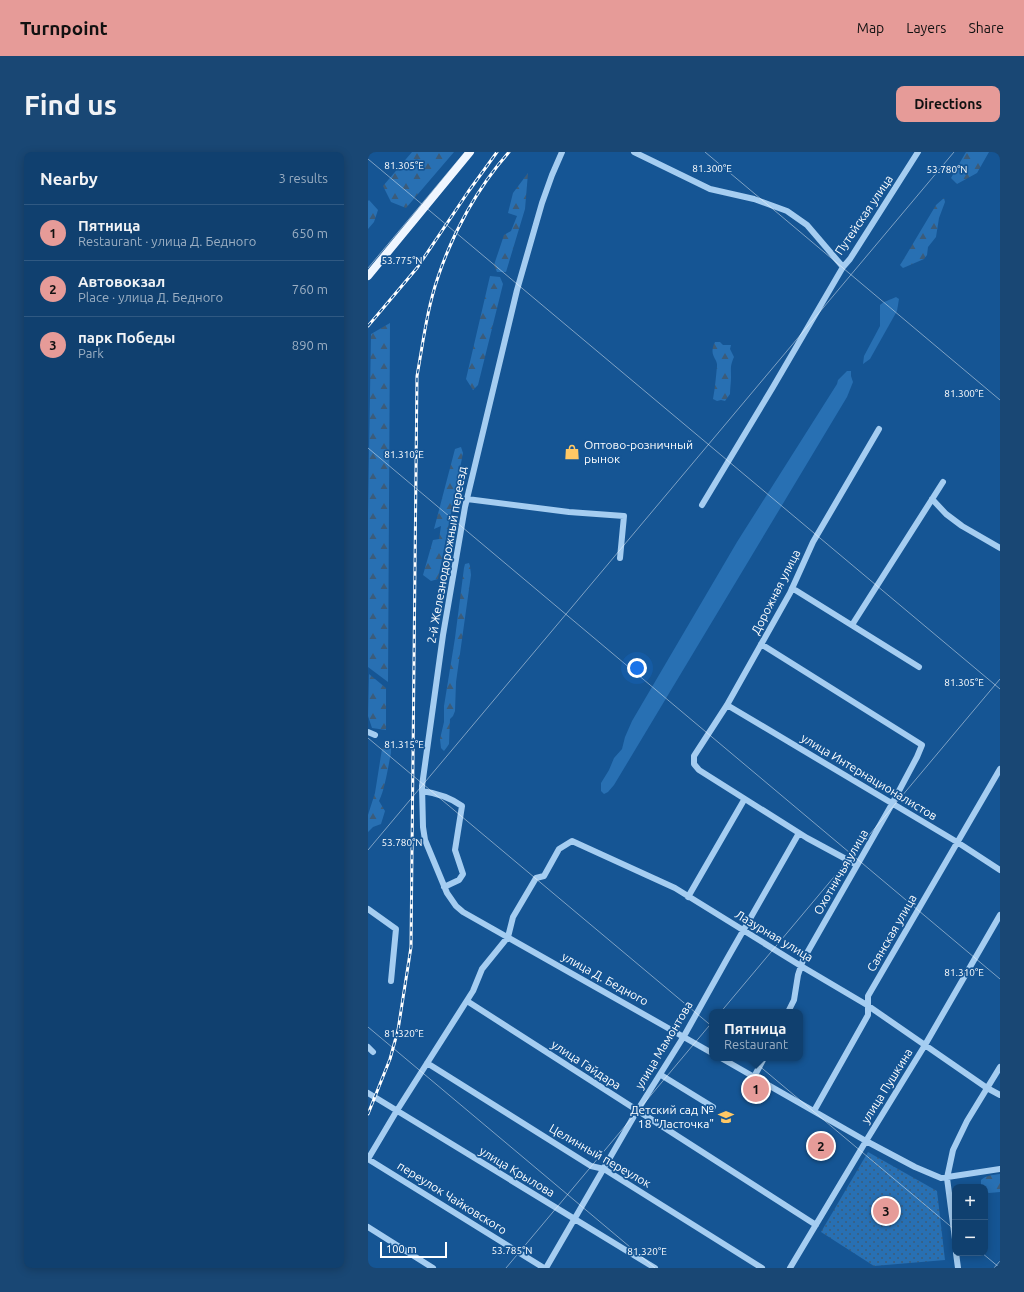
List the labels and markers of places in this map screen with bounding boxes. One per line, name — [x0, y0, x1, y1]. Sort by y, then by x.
place label: Оптово-розничный рынок — [584, 438, 693, 465]
shop icon: Оптово-розничный рынок — [563, 443, 581, 461]
pin: 1 — [743, 1074, 769, 1104]
place label: Детский сад № 18 "Ласточка" — [630, 1103, 714, 1130]
school or university icon: Детский сад № 18 "Ласточка" — [717, 1108, 735, 1126]
pin: 2 — [808, 1131, 834, 1161]
pin: 3 — [873, 1196, 899, 1226]

